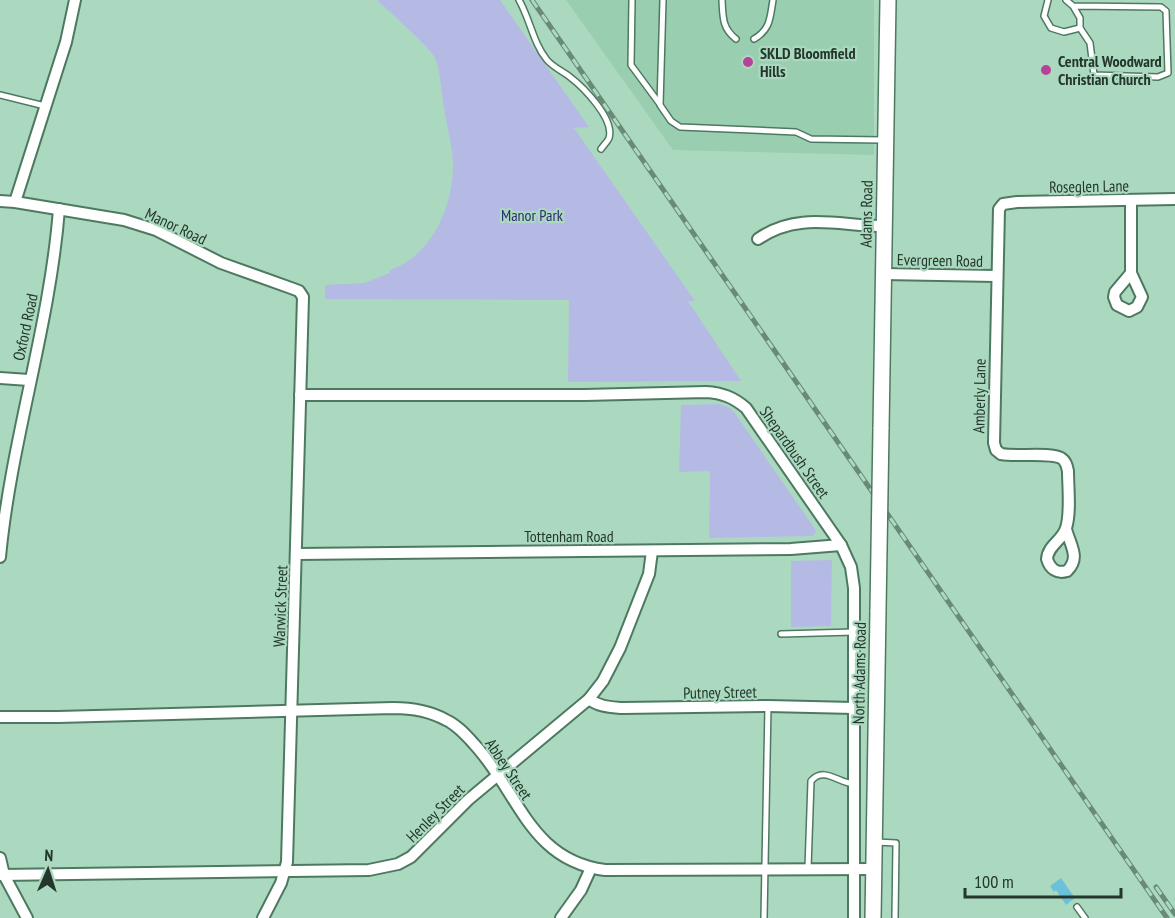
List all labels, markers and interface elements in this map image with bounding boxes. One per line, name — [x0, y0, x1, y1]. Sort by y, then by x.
place label: SKLD Bloomfield Hills — [760, 43, 856, 81]
place label: Central Woodward Christian Church — [1058, 51, 1162, 89]
marker: SKLD Bloomfield Hills — [741, 55, 755, 69]
marker: Central Woodward Christian Church — [1039, 63, 1053, 77]
street label: Roseglen Lane — [1049, 175, 1129, 197]
street label: Adams Road — [855, 180, 877, 248]
street label: Manor Road — [142, 203, 210, 249]
park label: Manor Park — [501, 205, 564, 225]
street label: Evergreen Road — [897, 249, 983, 271]
street label: Oxford Road — [8, 292, 42, 362]
street label: Amberly Lane — [968, 358, 990, 434]
street label: Shepardbush Street — [756, 402, 835, 502]
street label: Tottenham Road — [524, 526, 614, 546]
street label: Warwick Street — [269, 564, 291, 647]
street label: North Adams Road — [848, 622, 870, 724]
street label: Putney Street — [683, 681, 758, 703]
street label: Abbey Street — [481, 734, 537, 804]
street label: Henley Street — [402, 779, 469, 846]
north arrow — [18, 840, 78, 900]
text: N — [44, 845, 54, 865]
scale bar — [965, 861, 1121, 899]
text: 100 m — [974, 870, 1014, 893]

